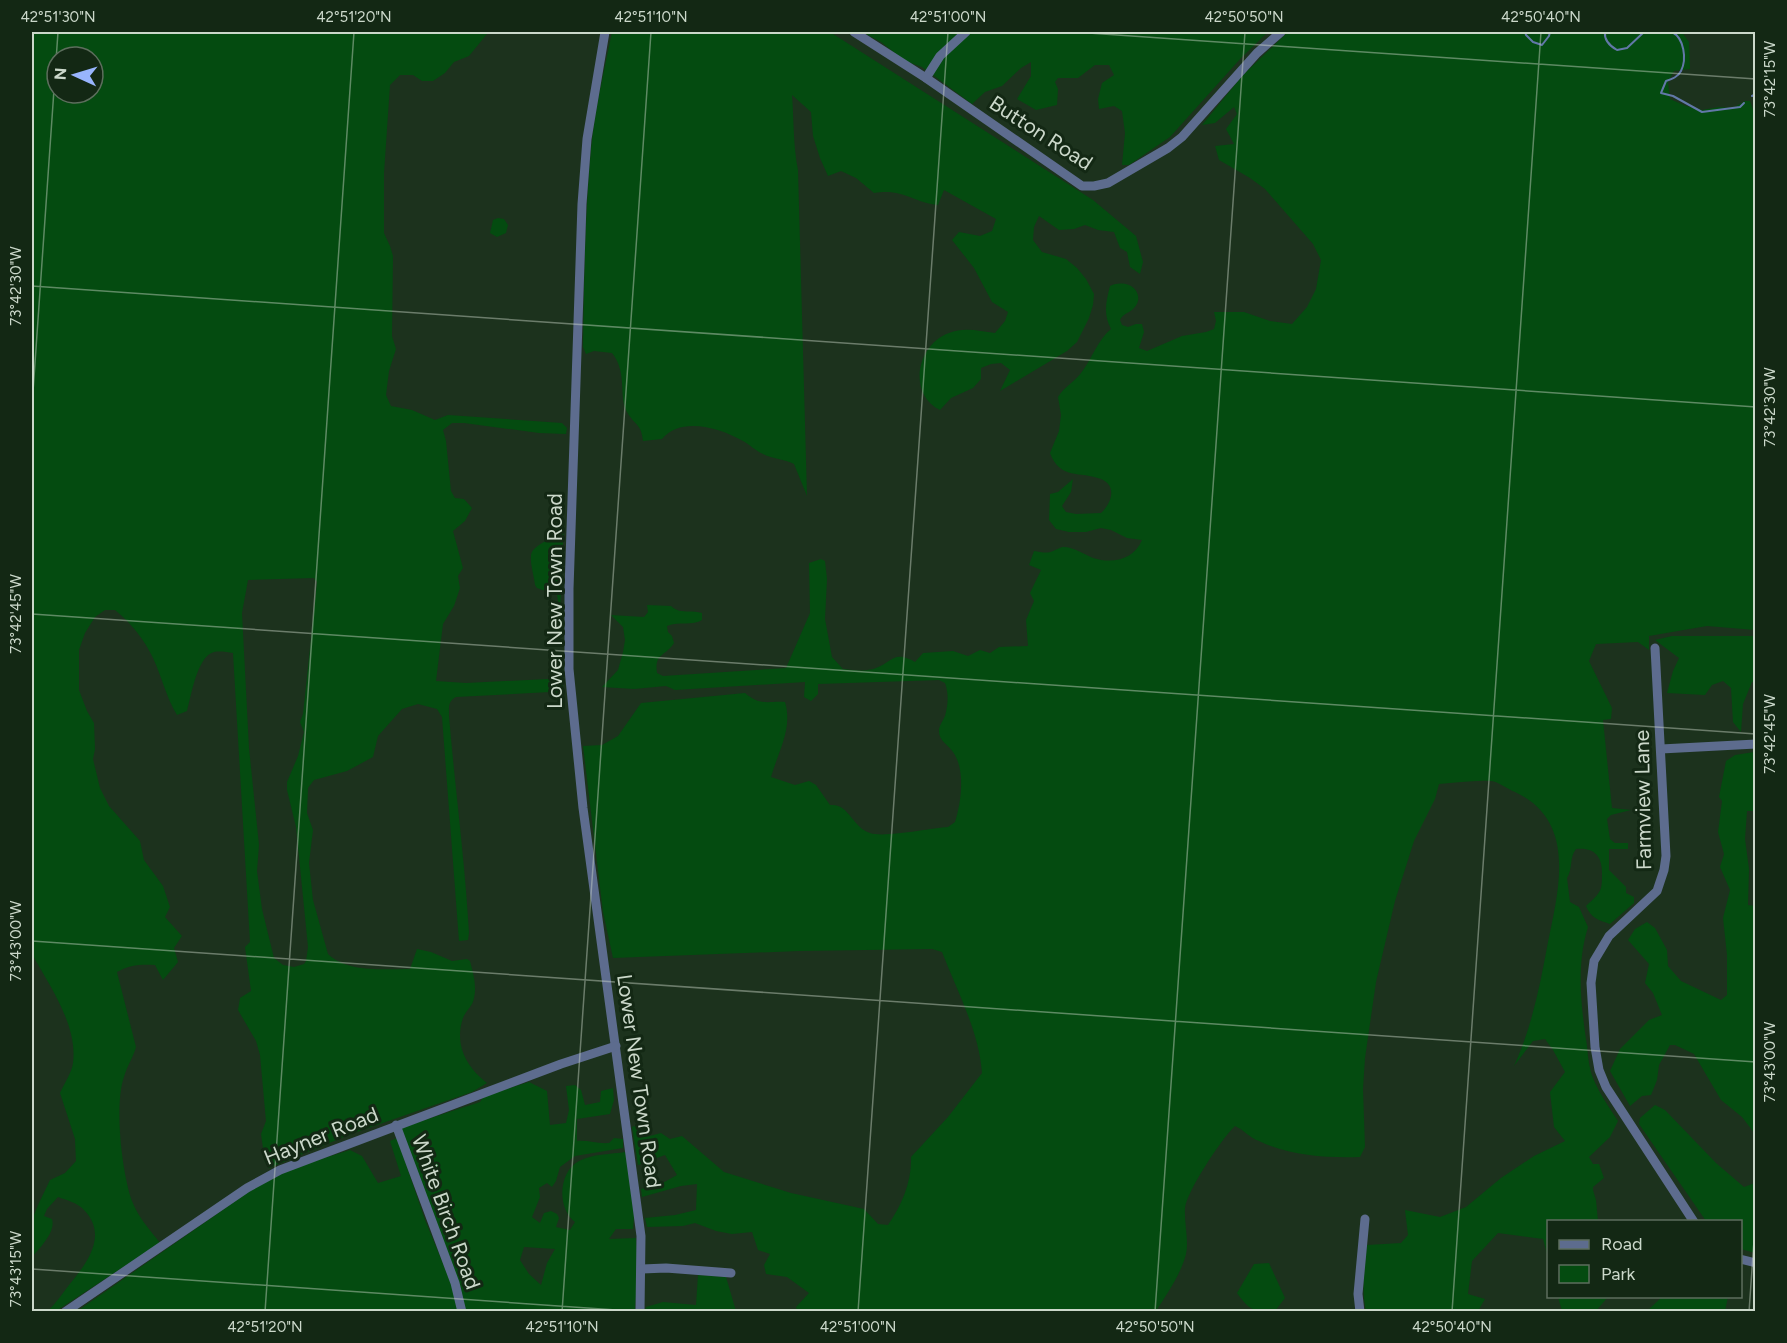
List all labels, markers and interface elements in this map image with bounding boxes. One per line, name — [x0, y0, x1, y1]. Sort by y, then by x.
text: 42°51'30"N — [20, 8, 96, 26]
text: 42°51'20"N — [316, 8, 392, 26]
text: 42°51'10"N — [614, 8, 688, 26]
text: 42°51'00"N — [910, 8, 986, 26]
text: 42°50'50"N — [1204, 8, 1284, 26]
text: 42°50'40"N — [1501, 8, 1581, 26]
text: 73°42'15"W — [1761, 40, 1779, 117]
north arrow — [45, 45, 105, 105]
text: N — [51, 67, 70, 81]
street label: Button Road — [985, 90, 1097, 175]
text: 73°42'30"W — [7, 246, 25, 326]
text: 73°42'30"W — [1761, 367, 1779, 447]
street label: Lower New Town Road — [542, 493, 567, 709]
text: 73°42'45"W — [7, 574, 25, 654]
text: 73°42'45"W — [1761, 694, 1779, 774]
street label: Farmview Lane — [1629, 730, 1656, 870]
text: 73°43'00"W — [7, 900, 25, 981]
street label: Lower New Town Road — [612, 972, 667, 1190]
text: 73°43'00"W — [1761, 1021, 1779, 1102]
street label: Hayner Road — [260, 1101, 382, 1170]
street label: White Birch Road — [407, 1131, 486, 1293]
legend — [1547, 1220, 1742, 1298]
text: 73°43'15"W — [7, 1230, 25, 1307]
text: Road — [1601, 1233, 1642, 1255]
text: Park — [1601, 1263, 1636, 1285]
text: 42°51'20"N — [227, 1318, 303, 1336]
text: 42°51'10"N — [525, 1318, 599, 1336]
text: 42°51'00"N — [820, 1318, 896, 1336]
text: 42°50'50"N — [1115, 1318, 1195, 1336]
text: 42°50'40"N — [1412, 1318, 1492, 1336]

